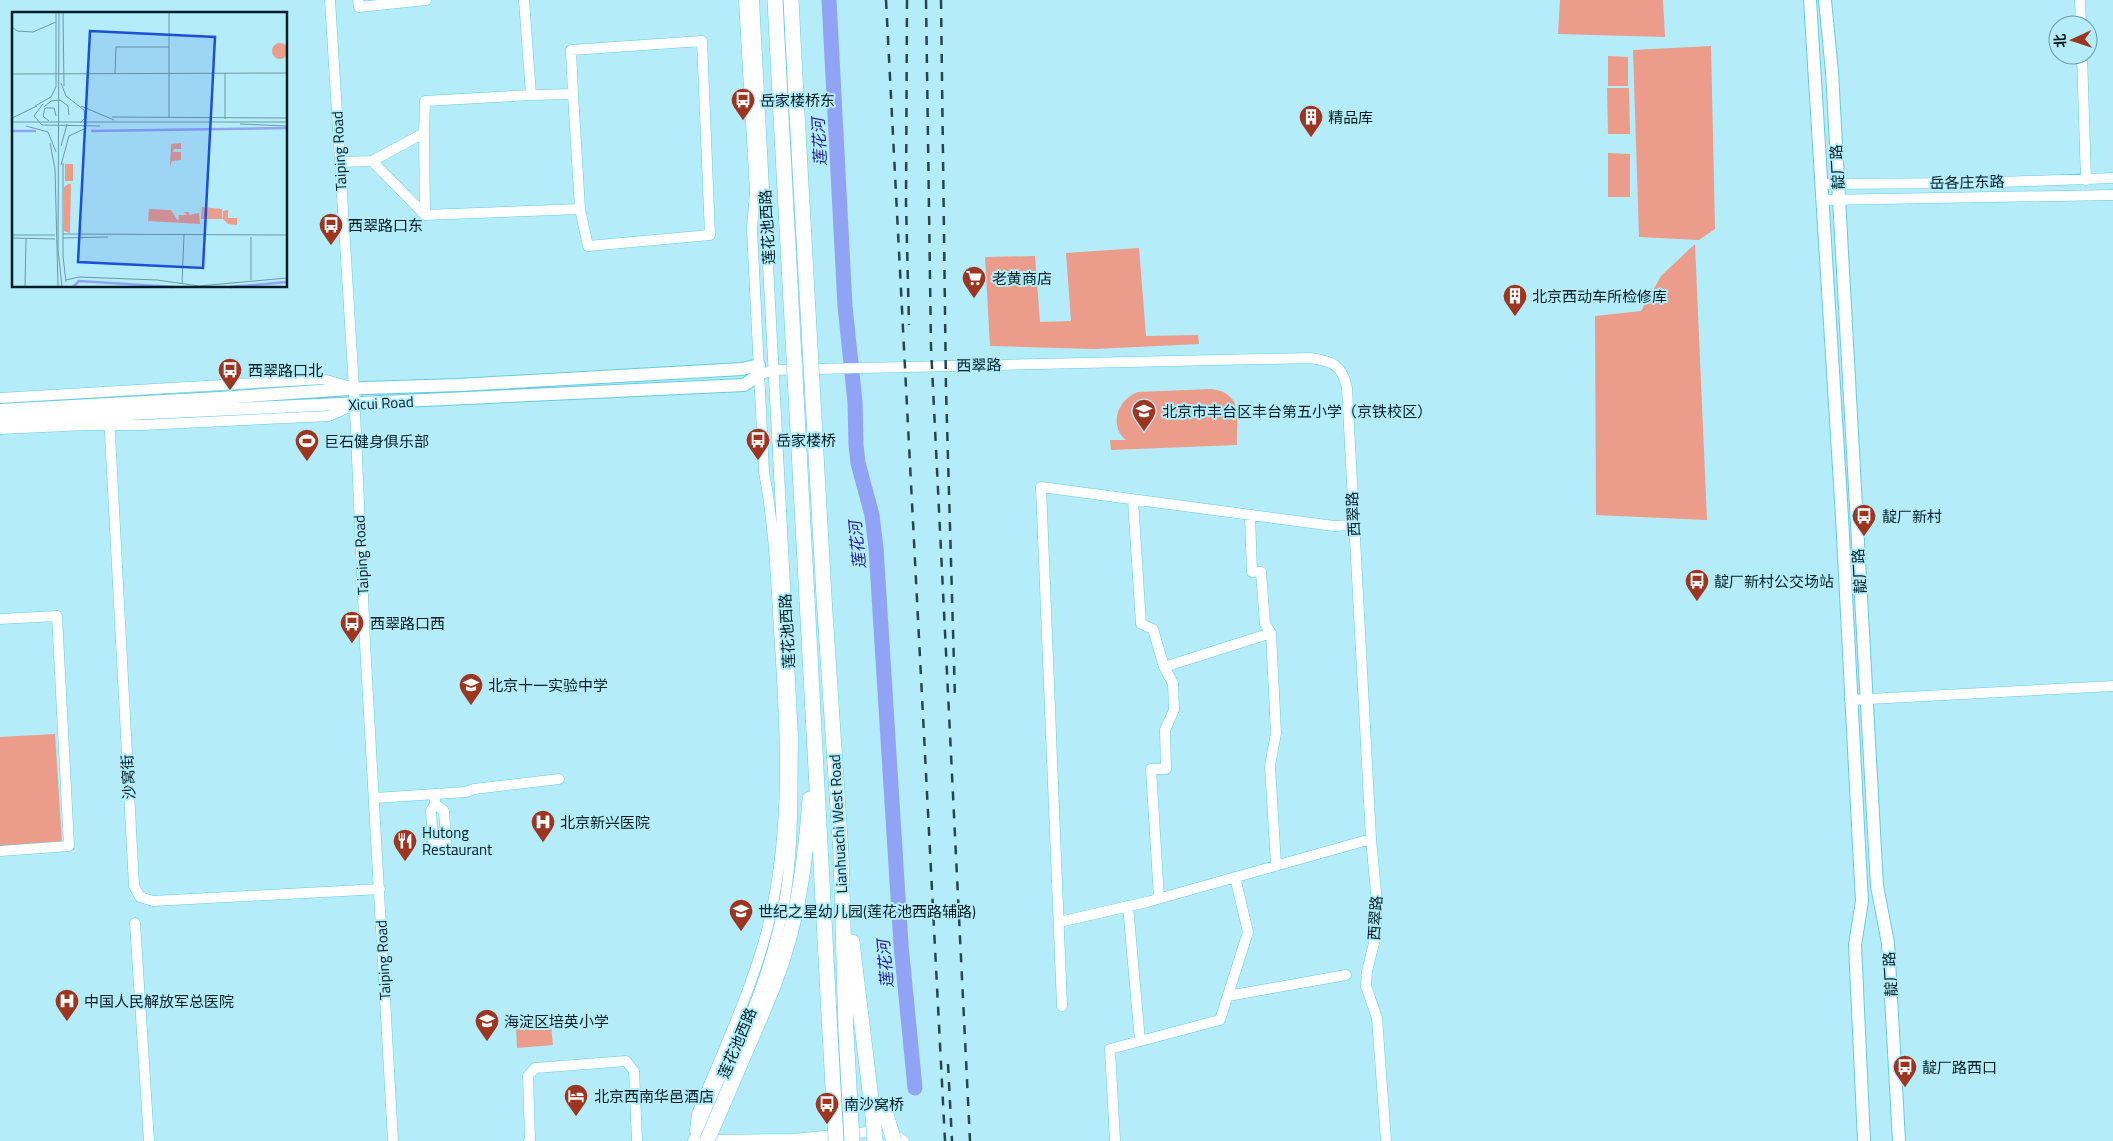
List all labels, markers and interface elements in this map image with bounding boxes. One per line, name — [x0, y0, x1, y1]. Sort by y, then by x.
inset map — [12, 12, 288, 288]
north arrow — [2048, 15, 2098, 65]
text: 北 — [2049, 33, 2070, 48]
bus stop icon: 岳家楼桥东 — [730, 87, 756, 121]
place label: 岳家楼桥东 — [760, 89, 835, 112]
building icon: 精品库 — [1298, 104, 1324, 138]
place label: 精品库 — [1328, 106, 1373, 129]
street label: Taiping Road — [325, 110, 353, 192]
water label: 莲花河 — [806, 114, 832, 167]
street label: 靛厂路 — [1824, 144, 1850, 190]
street label: 岳各庄东路 — [1929, 170, 2005, 194]
street label: 莲花池西路 — [754, 189, 780, 265]
bus stop icon: 西翠路口东 — [318, 212, 344, 246]
place label: 西翠路口东 — [348, 214, 423, 237]
supermarket icon: 老黄商店 — [961, 265, 987, 299]
place label: 老黄商店 — [992, 267, 1052, 290]
building icon: 北京西动车所检修库 — [1502, 283, 1528, 317]
place label: 北京西动车所检修库 — [1532, 285, 1667, 308]
street label: 西翠路 — [956, 353, 1002, 377]
bus stop icon: 西翠路口北 — [217, 357, 243, 391]
place label: 西翠路口北 — [248, 359, 323, 382]
street label: Xicui Road — [348, 390, 414, 416]
school or university icon: 北京市丰台区丰台第五小学（京铁校区） — [1131, 398, 1157, 432]
place label: 北京市丰台区丰台第五小学（京铁校区） — [1162, 400, 1432, 423]
bus stop icon: 岳家楼桥 — [745, 427, 771, 461]
sports icon: 巨石健身俱乐部 — [294, 428, 320, 462]
place label: 岳家楼桥 — [776, 429, 836, 452]
place label: 巨石健身俱乐部 — [324, 430, 429, 453]
street label: 西翠路 — [1340, 491, 1366, 537]
bus stop icon: 靛厂新村 — [1851, 503, 1877, 537]
place label: 靛厂新村 — [1882, 505, 1942, 528]
street label: Taiping Road — [347, 514, 375, 596]
water label: 莲花河 — [842, 517, 871, 570]
street label: 靛厂路 — [1846, 548, 1872, 594]
bus stop icon: 靛厂新村公交场站 — [1684, 568, 1710, 602]
place label: 靛厂新村公交场站 — [1714, 570, 1834, 593]
street label: 莲花池西路 — [774, 593, 800, 669]
bus stop icon: 西翠路口西 — [339, 610, 365, 644]
place label: 西翠路口西 — [370, 612, 445, 635]
school or university icon: 北京十一实验中学 — [458, 672, 484, 706]
place label: 北京十一实验中学 — [488, 674, 608, 697]
street label: 沙窝街 — [115, 754, 141, 800]
street label: Lianhuachi West Road — [823, 754, 853, 894]
hospital icon: 北京新兴医院 — [530, 809, 556, 843]
place label: 北京新兴医院 — [560, 811, 650, 834]
place label: Hutong Restaurant — [422, 821, 493, 861]
restaurant icon: Hutong Restaurant — [392, 828, 418, 862]
street label: 西翠路 — [1362, 895, 1388, 941]
school or university icon: 世纪之星幼儿园(莲花池西路辅路) — [728, 898, 754, 932]
place label: 世纪之星幼儿园(莲花池西路辅路) — [758, 900, 976, 923]
street label: Taiping Road — [369, 919, 397, 1001]
water label: 莲花河 — [871, 936, 899, 989]
street label: 靛厂路 — [1877, 951, 1903, 997]
hospital icon: 中国人民解放军总医院 — [54, 988, 80, 1022]
place label: 中国人民解放军总医院 — [84, 990, 234, 1013]
street label: 莲花池西路 — [712, 1004, 762, 1082]
school or university icon: 海淀区培英小学 — [474, 1008, 500, 1042]
place label: 海淀区培英小学 — [504, 1010, 609, 1033]
bus stop icon: 靛厂路西口 — [1892, 1054, 1918, 1088]
place label: 靛厂路西口 — [1922, 1056, 1997, 1079]
hotel icon: 北京西南华邑酒店 — [563, 1083, 589, 1117]
place label: 北京西南华邑酒店 — [594, 1085, 714, 1108]
bus stop icon: 南沙窝桥 — [814, 1091, 840, 1125]
place label: 南沙窝桥 — [844, 1093, 904, 1116]

